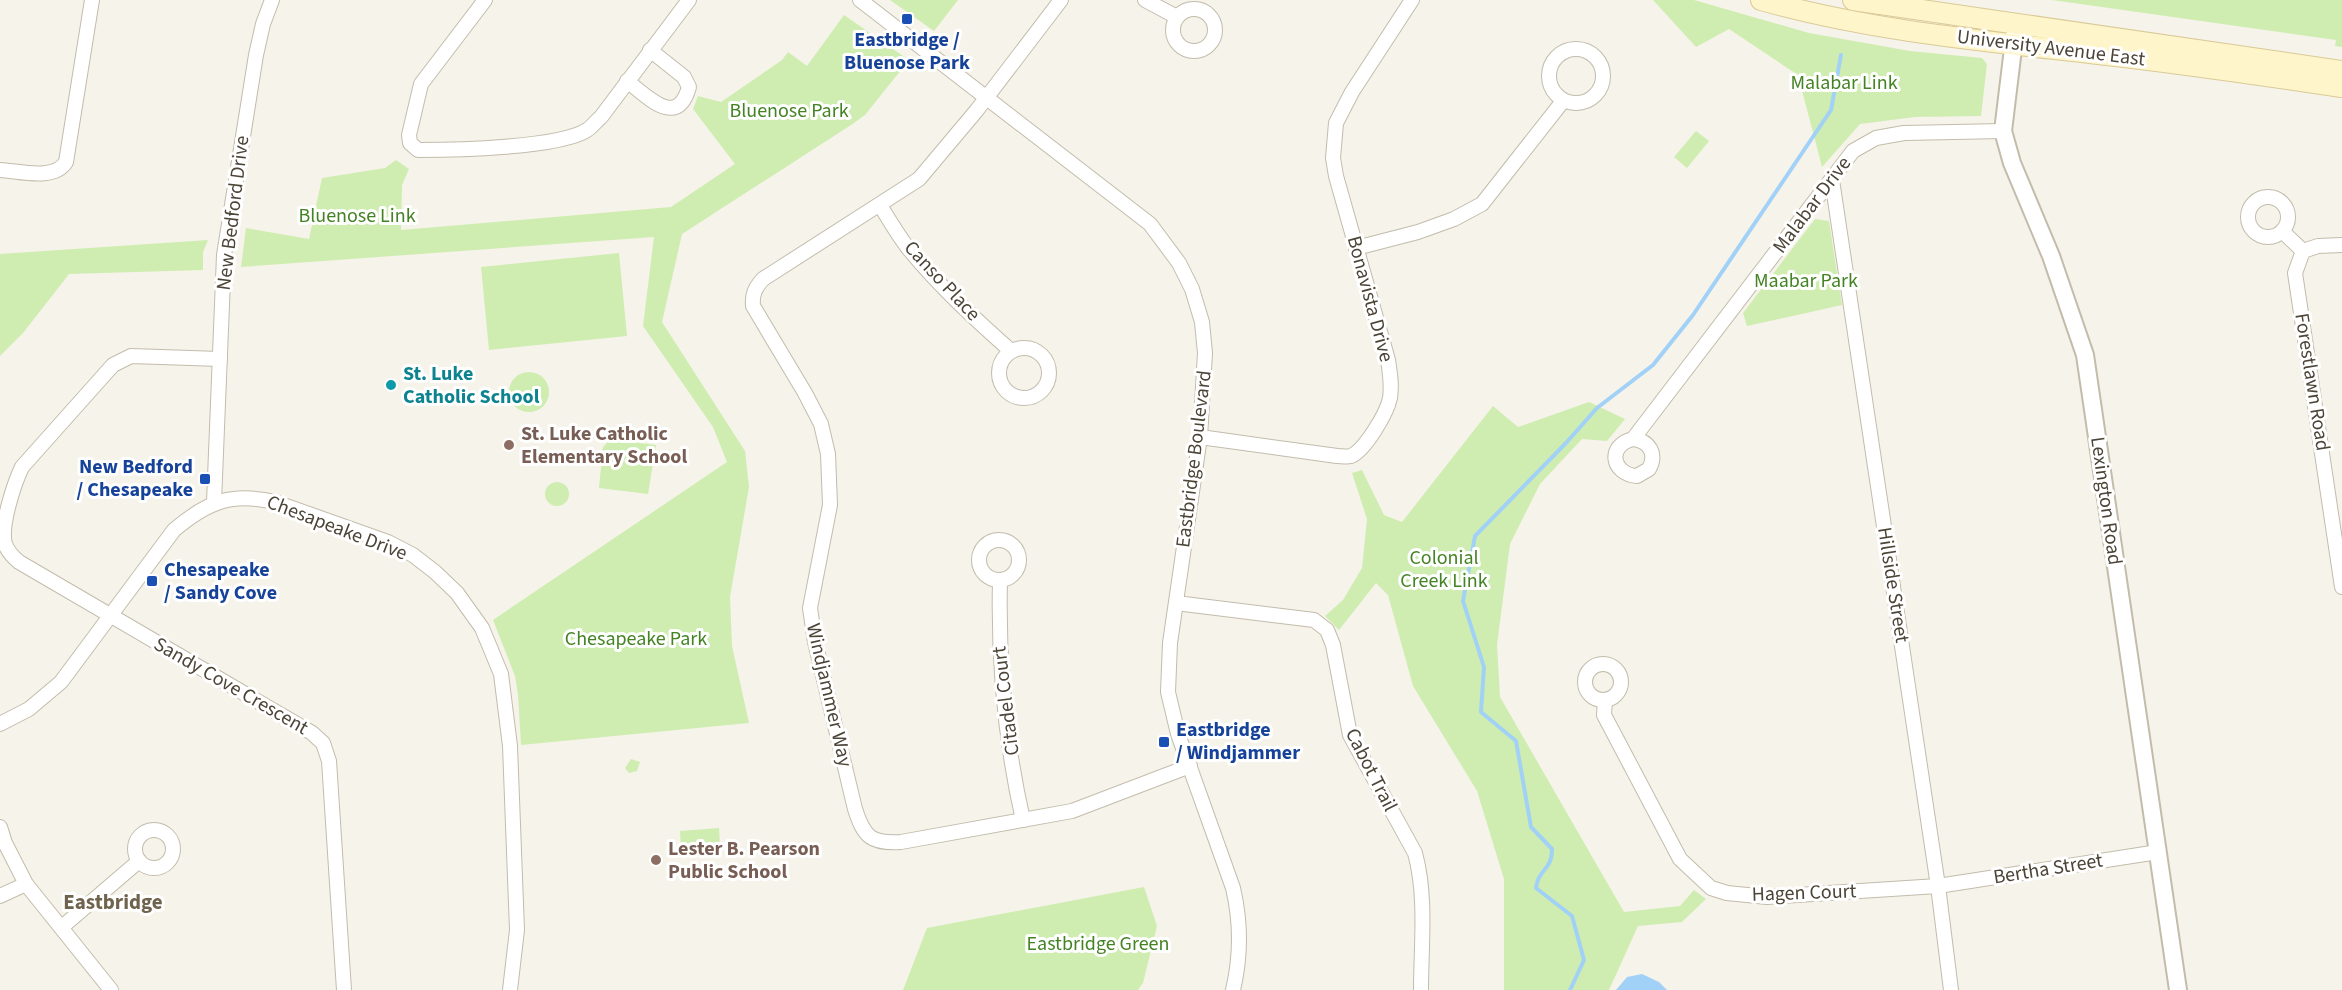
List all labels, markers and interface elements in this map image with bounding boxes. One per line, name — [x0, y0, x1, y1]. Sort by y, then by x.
marker: Eastbridge / Bluenose Park — [900, 12, 914, 26]
street label: University Avenue East — [1955, 23, 2147, 73]
place label: Eastbridge / Bluenose Park — [844, 26, 970, 77]
park label: Malabar Link — [1790, 69, 1898, 97]
park label: Bluenose Park — [729, 97, 849, 125]
street label: New Bedford Drive — [210, 134, 256, 292]
street label: Malabar Drive — [1766, 151, 1858, 259]
park label: Bluenose Link — [298, 202, 416, 230]
street label: Bonavista Drive — [1340, 233, 1400, 365]
street label: Canso Place — [897, 235, 987, 327]
park label: Maabar Park — [1754, 267, 1858, 295]
street label: Forestlawn Road — [2287, 311, 2337, 453]
place label: St. Luke Catholic School — [403, 360, 540, 411]
street label: Eastbridge Boulevard — [1169, 369, 1219, 549]
marker: St. Luke Catholic School — [384, 378, 398, 392]
place label: St. Luke Catholic Elementary School — [521, 420, 687, 471]
street label: Lexington Road — [2083, 435, 2129, 567]
marker: St. Luke Catholic Elementary School — [502, 438, 516, 452]
place label: New Bedford / Chesapeake — [77, 453, 193, 504]
marker: New Bedford / Chesapeake — [198, 472, 212, 486]
street label: Chesapeake Drive — [263, 488, 411, 568]
street label: Hillside Street — [1870, 525, 1916, 645]
park label: Colonial Creek Link — [1400, 544, 1488, 595]
place label: Chesapeake / Sandy Cove — [164, 556, 277, 607]
marker: Chesapeake / Sandy Cove — [145, 574, 159, 588]
street label: Windjammer Way — [799, 620, 859, 770]
park label: Chesapeake Park — [565, 625, 707, 653]
street label: Sandy Cove Crescent — [149, 630, 314, 742]
street label: Citadel Court — [985, 645, 1027, 757]
place label: Eastbridge / Windjammer — [1176, 716, 1300, 767]
street label: Cabot Trail — [1338, 723, 1404, 817]
marker: Eastbridge / Windjammer — [1157, 735, 1171, 749]
place label: Lester B. Pearson Public School — [668, 835, 820, 886]
street label: Bertha Street — [1991, 846, 2105, 891]
marker: Lester B. Pearson Public School — [649, 853, 663, 867]
street label: Hagen Court — [1751, 877, 1857, 909]
district label: Eastbridge — [63, 887, 163, 917]
park label: Eastbridge Green — [1027, 930, 1169, 958]

